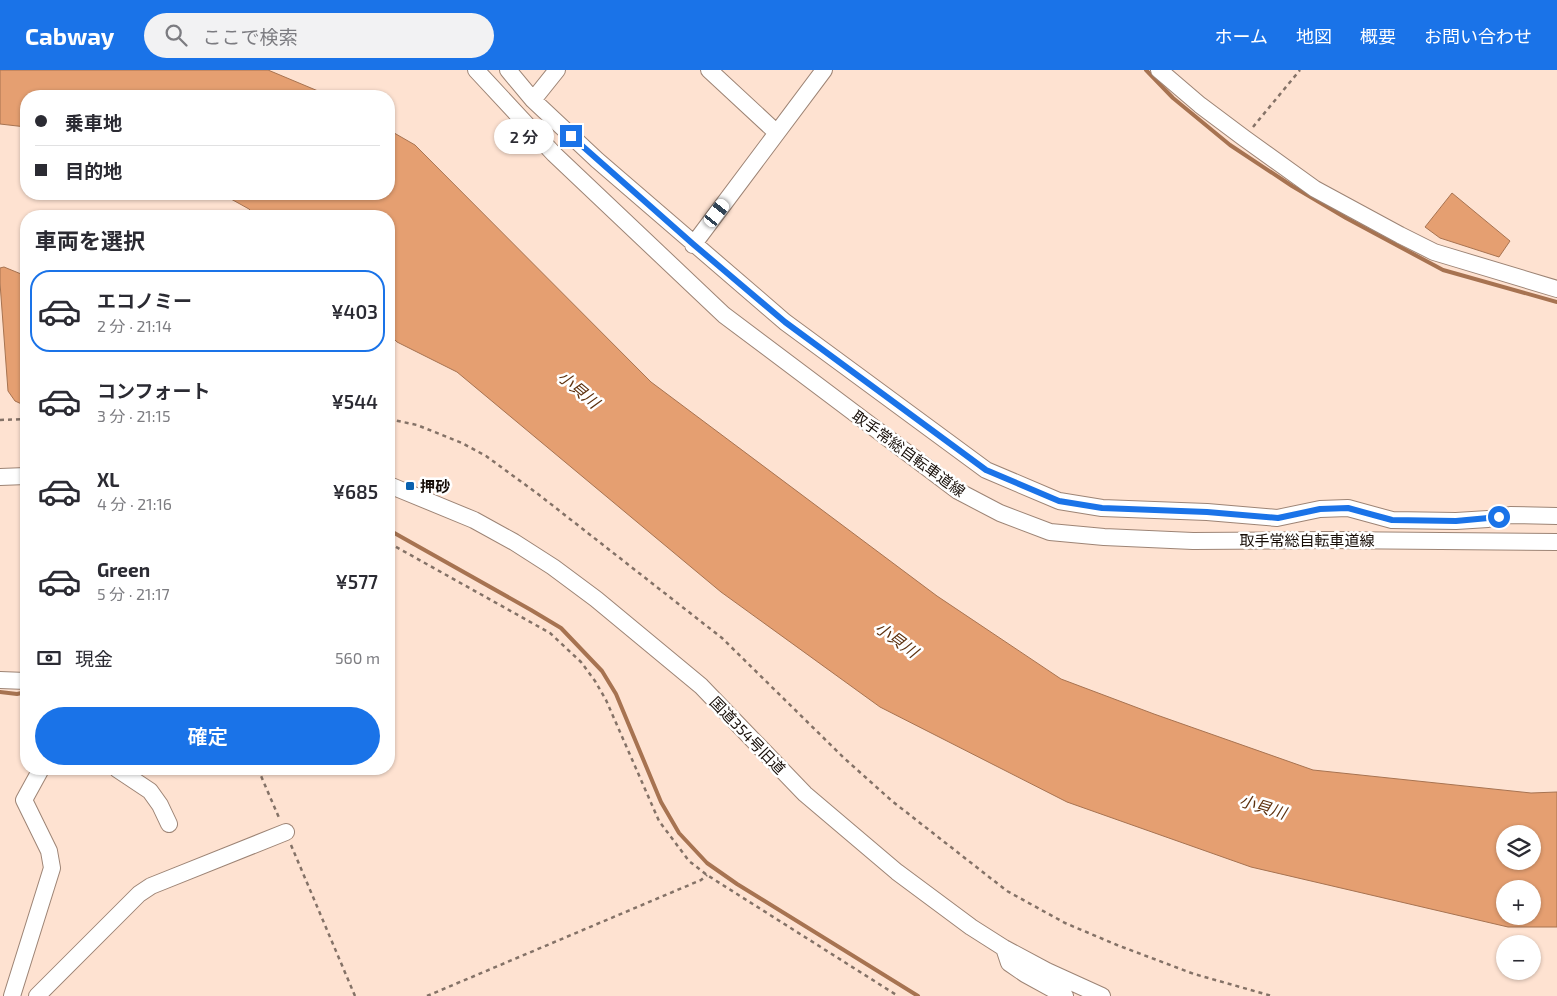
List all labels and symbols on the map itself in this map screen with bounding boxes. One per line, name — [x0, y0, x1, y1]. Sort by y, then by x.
callout: 2 分 — [494, 118, 554, 154]
route end — [560, 125, 582, 147]
car — [701, 197, 732, 229]
water label: 小貝川 — [555, 366, 605, 413]
street label: 取手常総自転車道線 — [849, 406, 969, 500]
place label: 押砂 — [420, 477, 450, 495]
marker: 押砂 — [404, 480, 416, 492]
route start — [1488, 506, 1510, 528]
street label: 取手常総自転車道線 — [1239, 531, 1375, 549]
water label: 小貝川 — [872, 617, 924, 662]
street label: 国道354号旧道 — [707, 693, 789, 777]
water label: 小貝川 — [1237, 790, 1291, 823]

